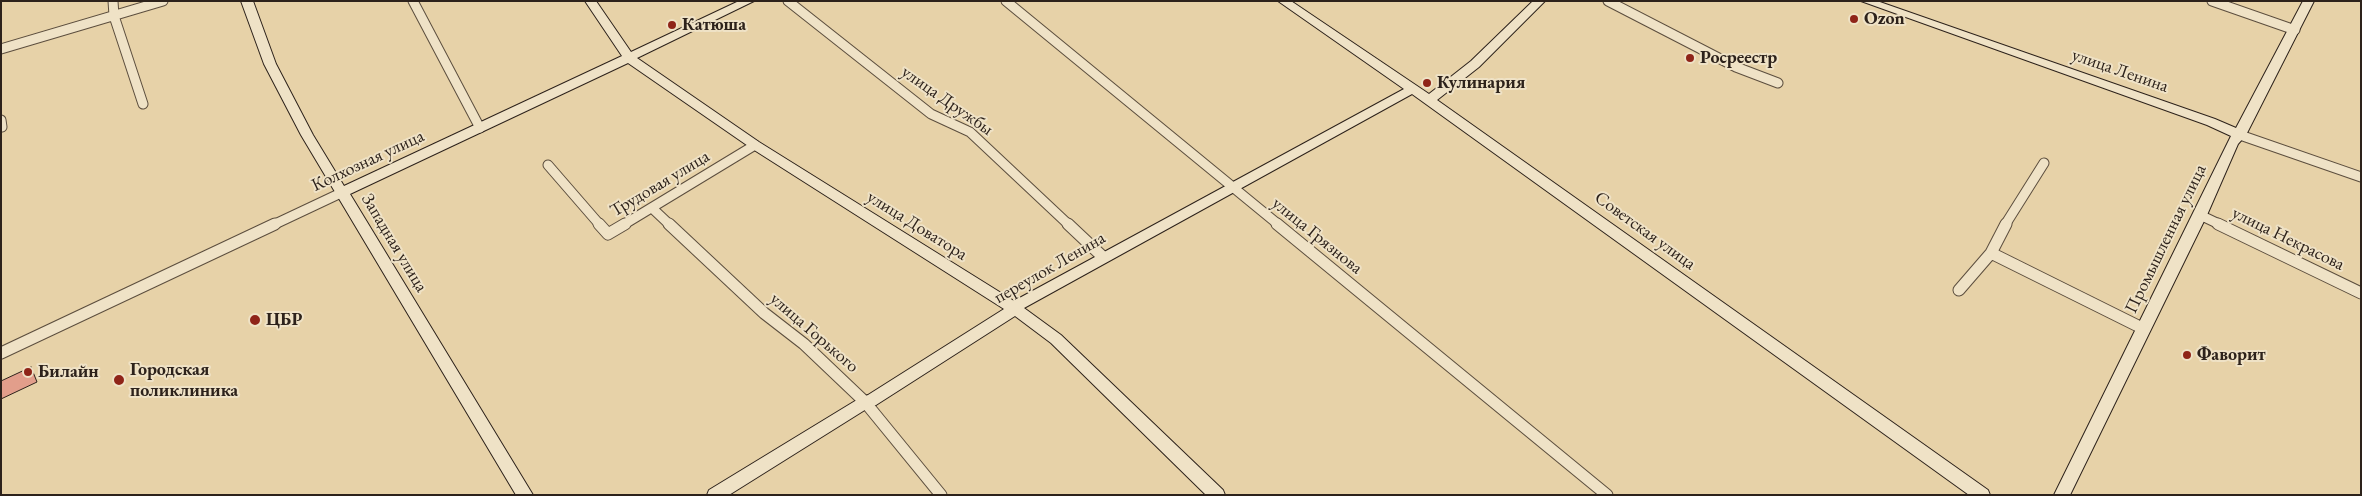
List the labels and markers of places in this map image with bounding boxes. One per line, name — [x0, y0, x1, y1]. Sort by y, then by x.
place label: Ozon — [1864, 8, 1905, 30]
marker: Ozon — [1848, 13, 1860, 25]
place label: Катюша — [682, 14, 746, 36]
marker: Катюша — [666, 19, 678, 31]
place label: Росреестр — [1700, 47, 1777, 69]
marker: Росреестр — [1684, 52, 1696, 64]
place label: Кулинария — [1437, 72, 1525, 94]
marker: Кулинария — [1421, 77, 1433, 89]
place label: ЦБР — [266, 309, 302, 331]
marker: ЦБР — [248, 313, 262, 327]
place label: Фаворит — [2197, 344, 2266, 366]
marker: Фаворит — [2181, 349, 2193, 361]
place label: Городская поликлиника — [130, 359, 238, 402]
place label: Билайн — [38, 361, 99, 383]
marker: Билайн — [22, 366, 34, 378]
marker: Городская поликлиника — [112, 373, 126, 387]

